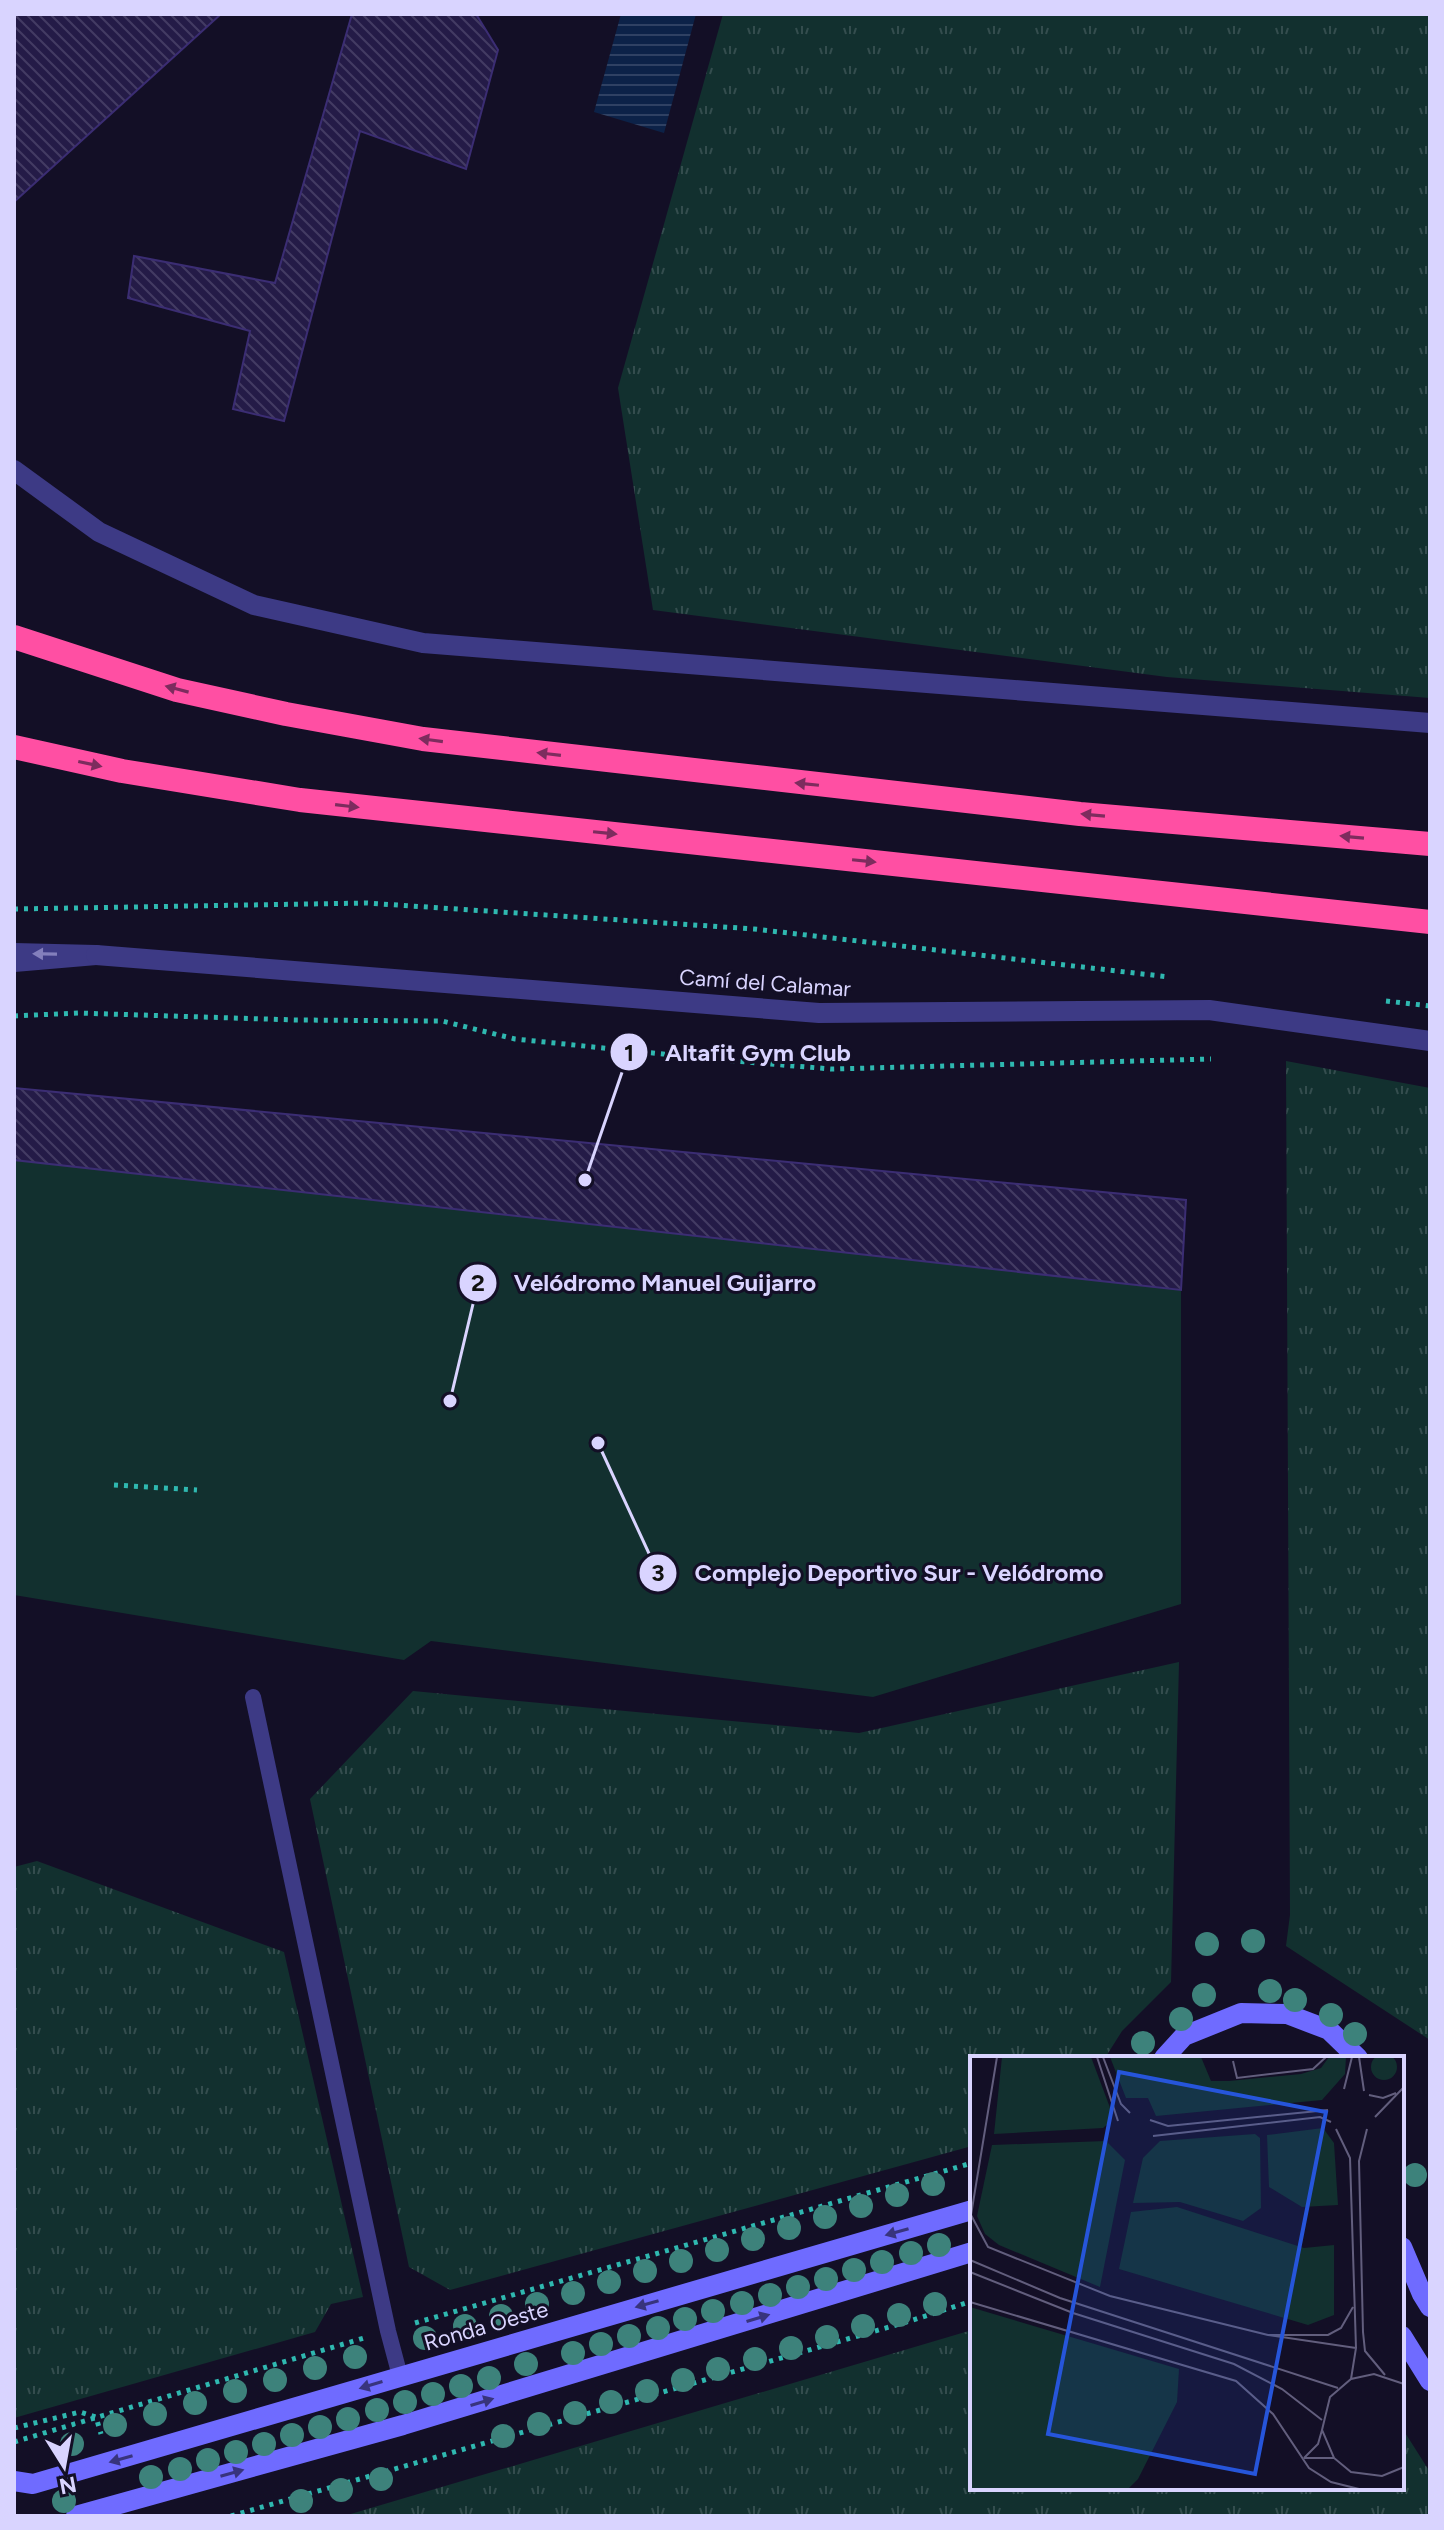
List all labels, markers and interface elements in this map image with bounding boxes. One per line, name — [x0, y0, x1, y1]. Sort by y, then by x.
one-way arrow — [164, 683, 189, 695]
one-way arrow — [419, 733, 444, 746]
one-way arrow — [536, 748, 561, 761]
one-way arrow — [78, 758, 103, 771]
one-way arrow — [794, 777, 819, 790]
one-way arrow — [335, 800, 360, 813]
one-way arrow — [1080, 808, 1105, 821]
one-way arrow — [593, 827, 618, 840]
one-way arrow — [1339, 831, 1364, 844]
one-way arrow — [852, 854, 877, 867]
one-way arrow — [32, 948, 57, 960]
street label: Camí del Calamar — [678, 964, 852, 1003]
callout: Altafit Gym Club — [609, 1028, 867, 1076]
text: 1 — [624, 1038, 634, 1067]
text: Altafit Gym Club — [665, 1038, 851, 1067]
callout: Velódromo Manuel Guijarro — [458, 1259, 833, 1307]
text: 2 — [471, 1268, 485, 1297]
text: Velódromo Manuel Guijarro — [514, 1268, 816, 1297]
callout: Complejo Deportivo Sur - Velódromo — [638, 1549, 1119, 1597]
text: 3 — [651, 1558, 665, 1587]
text: Complejo Deportivo Sur - Velódromo — [695, 1558, 1103, 1587]
inset map — [970, 2056, 1404, 2490]
one-way arrow — [885, 2226, 909, 2239]
street label: Ronda Oeste — [421, 2295, 551, 2357]
one-way arrow — [635, 2298, 659, 2311]
one-way arrow — [746, 2311, 770, 2324]
one-way arrow — [358, 2379, 382, 2392]
one-way arrow — [471, 2395, 495, 2408]
north arrow — [24, 2426, 104, 2506]
one-way arrow — [109, 2453, 133, 2466]
one-way arrow — [221, 2466, 245, 2479]
text: N — [57, 2470, 79, 2500]

